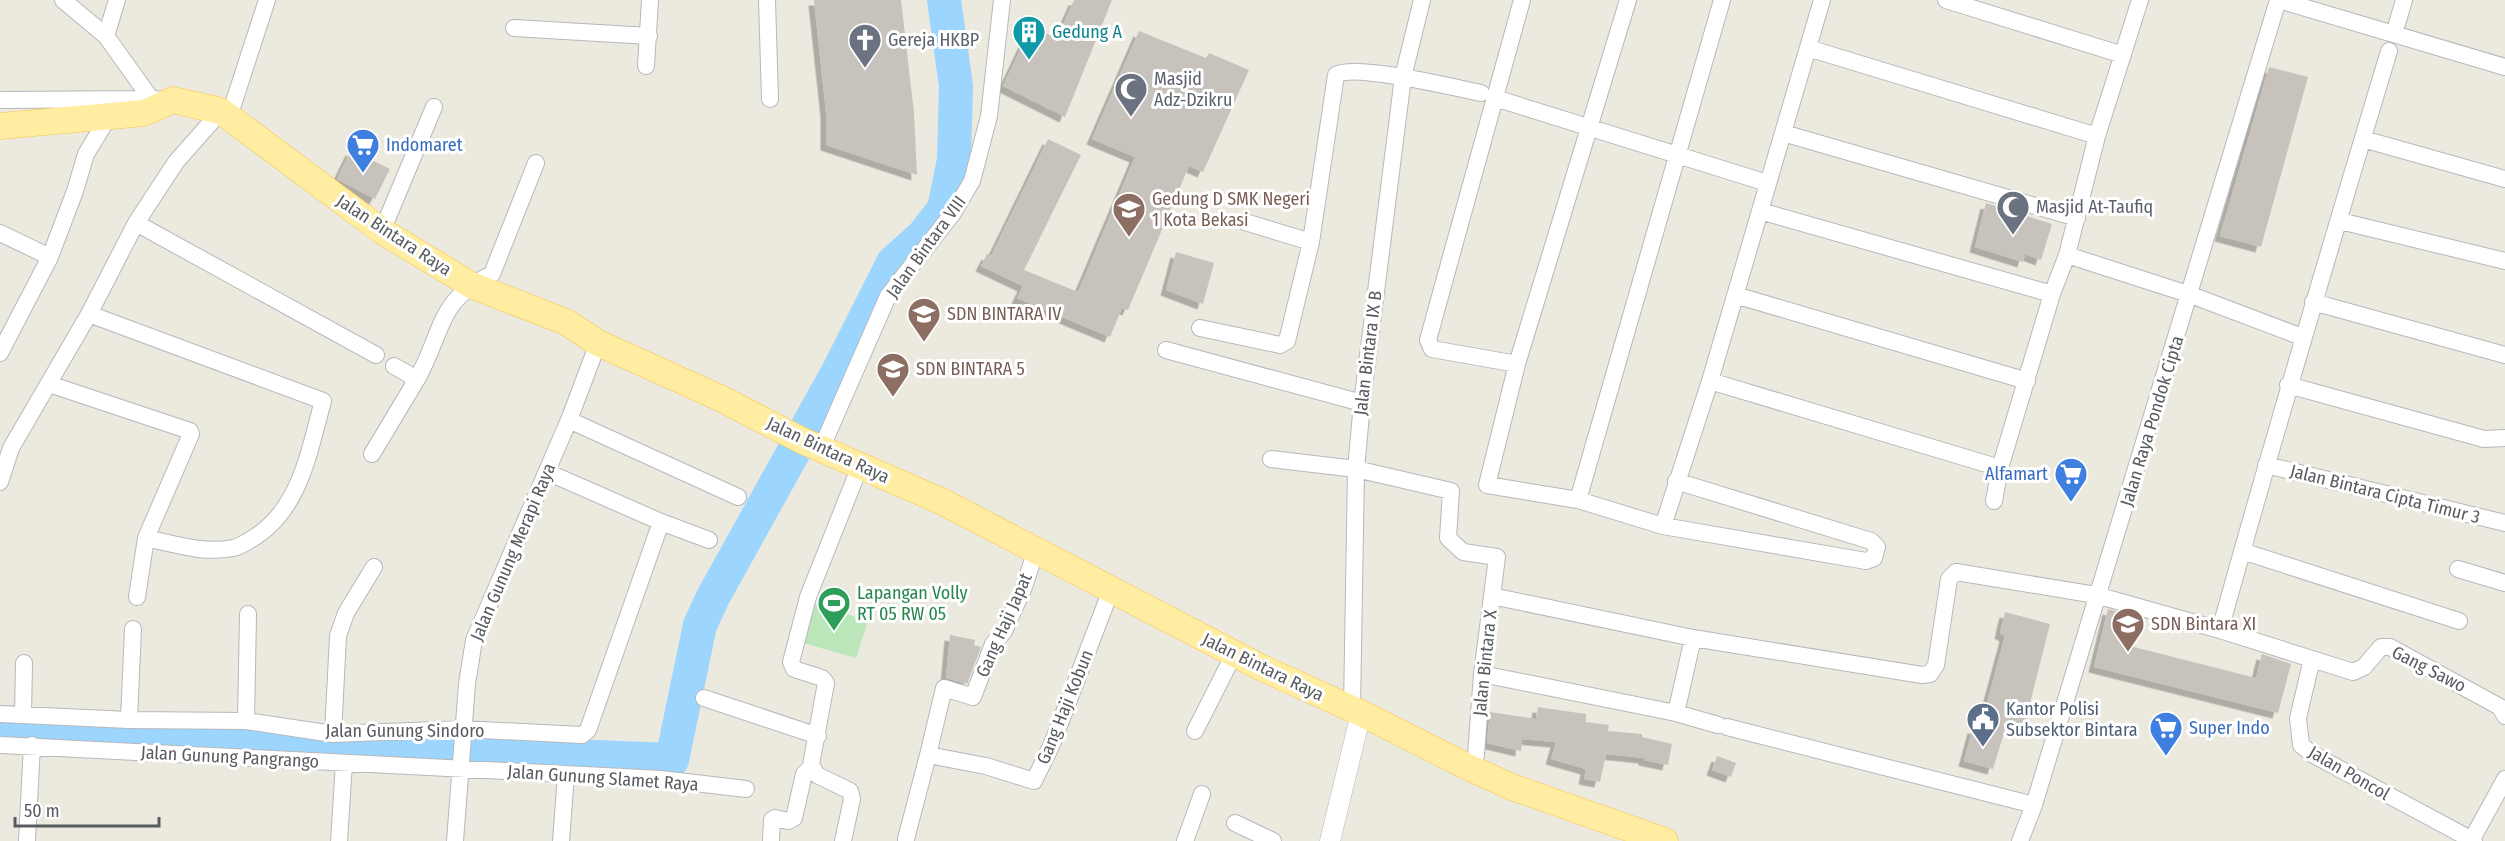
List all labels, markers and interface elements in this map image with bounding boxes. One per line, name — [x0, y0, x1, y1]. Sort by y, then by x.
building icon: Gedung A — [1011, 14, 1047, 61]
place label: Gedung A — [1052, 21, 1122, 43]
church icon: Gereja HKBP — [847, 22, 883, 69]
place label: Gereja HKBP — [888, 29, 979, 51]
place label: Masjid Adz-Dzikru — [1154, 68, 1232, 111]
mosque icon: Masjid Adz-Dzikru — [1113, 71, 1149, 118]
supermarket icon: Indomaret — [345, 127, 381, 174]
place label: Indomaret — [386, 134, 463, 156]
place label: Gedung D SMK Negeri 1 Kota Bekasi — [1152, 188, 1310, 231]
mosque icon: Masjid At-Taufiq — [1995, 189, 2031, 236]
street label: Jalan Bintara Raya — [332, 190, 456, 280]
street label: Jalan Bintara VIII — [881, 191, 971, 303]
school or university icon: Gedung D SMK Negeri 1 Kota Bekasi — [1111, 191, 1147, 238]
place label: Masjid At-Taufiq — [2036, 196, 2153, 218]
street label: Jalan Bintara IX B — [1349, 289, 1387, 417]
school or university icon: SDN BINTARA IV — [906, 296, 942, 343]
place label: SDN BINTARA IV — [947, 303, 1062, 325]
street label: Jalan Raya Pondok Cipta — [2116, 333, 2188, 509]
school or university icon: SDN BINTARA 5 — [875, 351, 911, 398]
place label: SDN BINTARA 5 — [916, 358, 1025, 380]
street label: Jalan Bintara Raya — [763, 412, 893, 488]
supermarket icon: Alfamart — [2053, 456, 2089, 503]
street label: Jalan Gunung Merapi Raya — [466, 460, 560, 644]
street label: Jalan Bintara Cipta Timur 3 — [2288, 460, 2482, 528]
place label: Alfamart — [1985, 463, 2048, 485]
street label: Gang Haji Japat — [971, 569, 1037, 681]
place label: Lapangan Volly RT 05 RW 05 — [857, 582, 968, 625]
sports icon: Lapangan Volly RT 05 RW 05 — [816, 585, 852, 632]
school or university icon: SDN Bintara XI — [2110, 606, 2146, 653]
street label: Jalan Bintara X — [1468, 609, 1502, 717]
place label: SDN Bintara XI — [2151, 613, 2256, 635]
street label: Jalan Bintara Raya — [1199, 628, 1328, 706]
street label: Gang Sawo — [2388, 641, 2470, 697]
street label: Gang Haji Kobun — [1032, 647, 1098, 767]
place label: Kantor Polisi Subsektor Bintara — [2006, 698, 2138, 741]
public building icon: Kantor Polisi Subsektor Bintara — [1965, 701, 2001, 748]
supermarket icon: Super Indo — [2148, 710, 2184, 757]
place label: Super Indo — [2189, 717, 2270, 739]
street label: Jalan Gunung Sindoro — [326, 720, 484, 742]
street label: Jalan Gunung Pangrango — [140, 741, 320, 773]
street label: Jalan Poncol — [2304, 741, 2394, 805]
street label: Jalan Gunung Slamet Raya — [507, 760, 700, 796]
scale bar — [15, 790, 159, 828]
text: 50 m — [24, 800, 60, 822]

